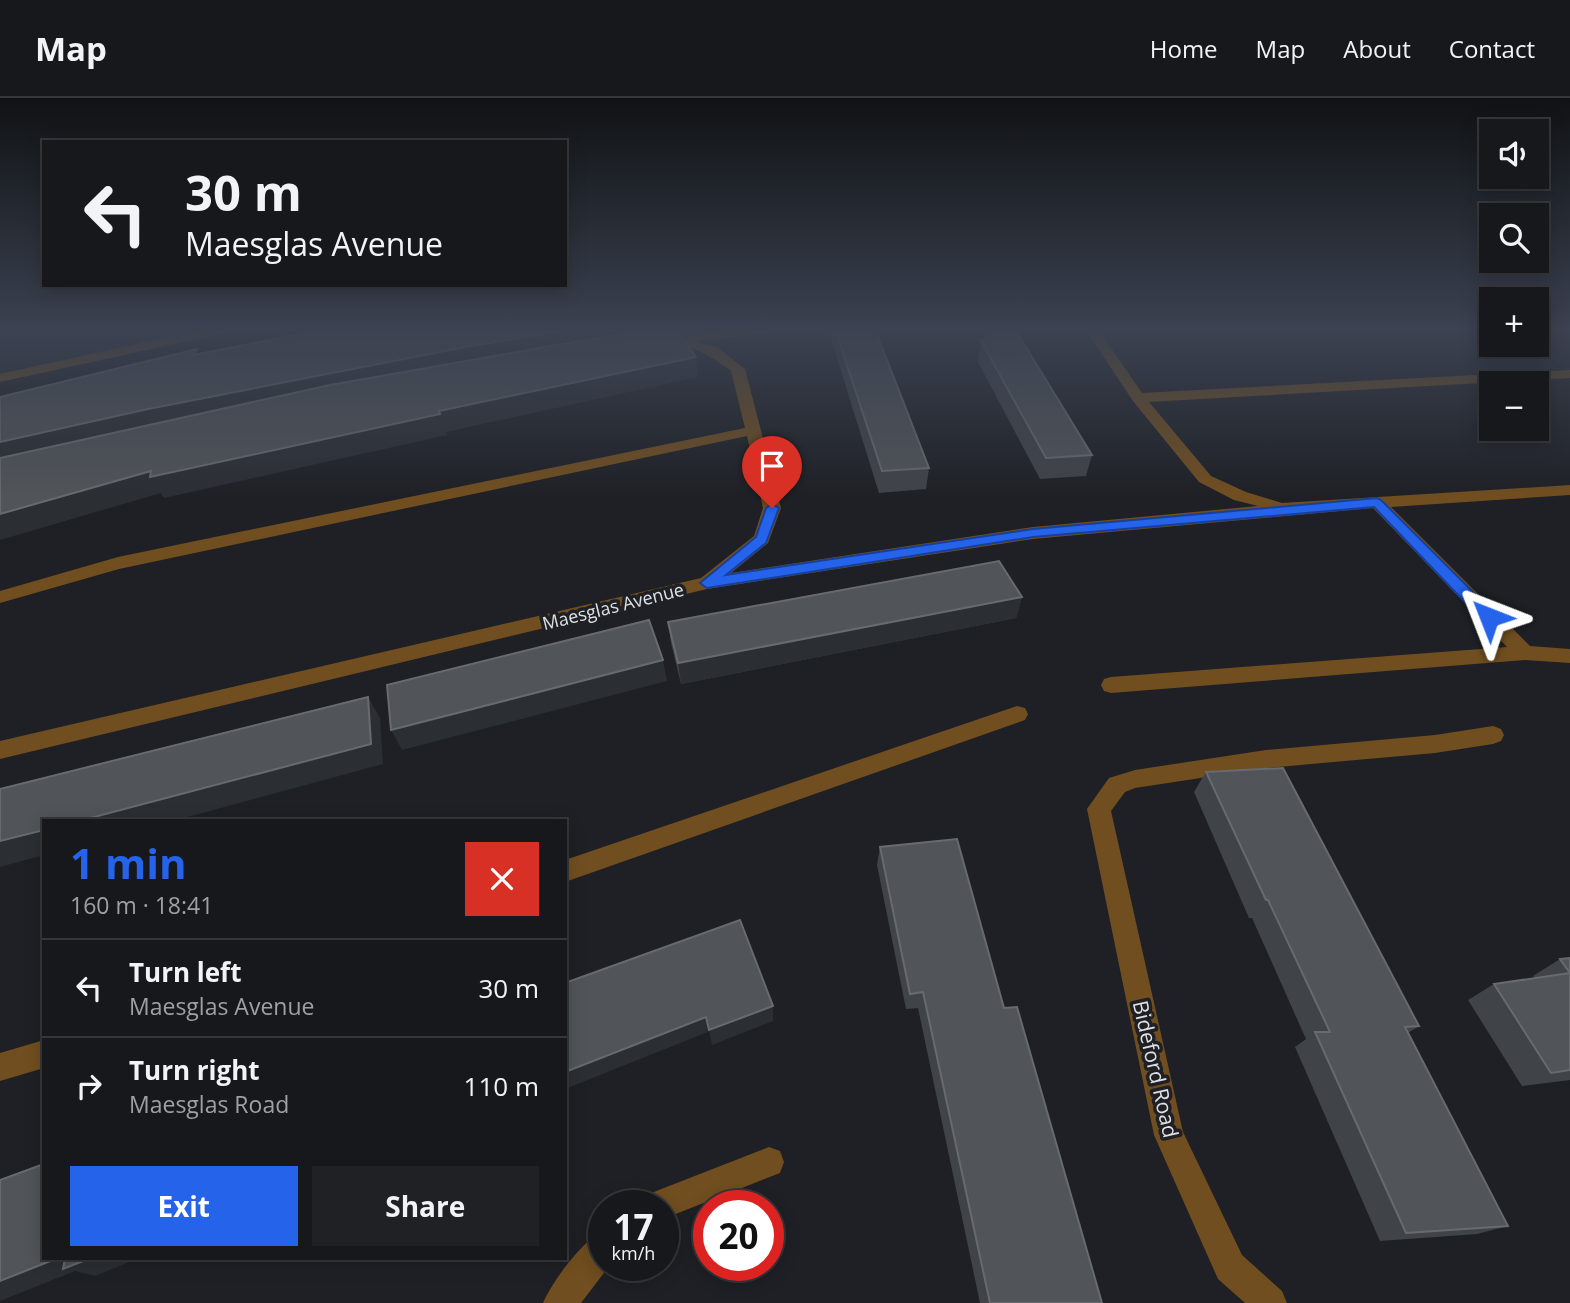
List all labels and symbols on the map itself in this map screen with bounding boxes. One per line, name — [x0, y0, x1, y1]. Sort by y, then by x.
pin — [742, 436, 802, 508]
street label: Maesglas Avenue — [540, 577, 686, 635]
position arrow — [1452, 580, 1526, 654]
street label: Bideford Road — [1127, 998, 1185, 1140]
speed limit sign: 20 — [693, 1190, 784, 1281]

